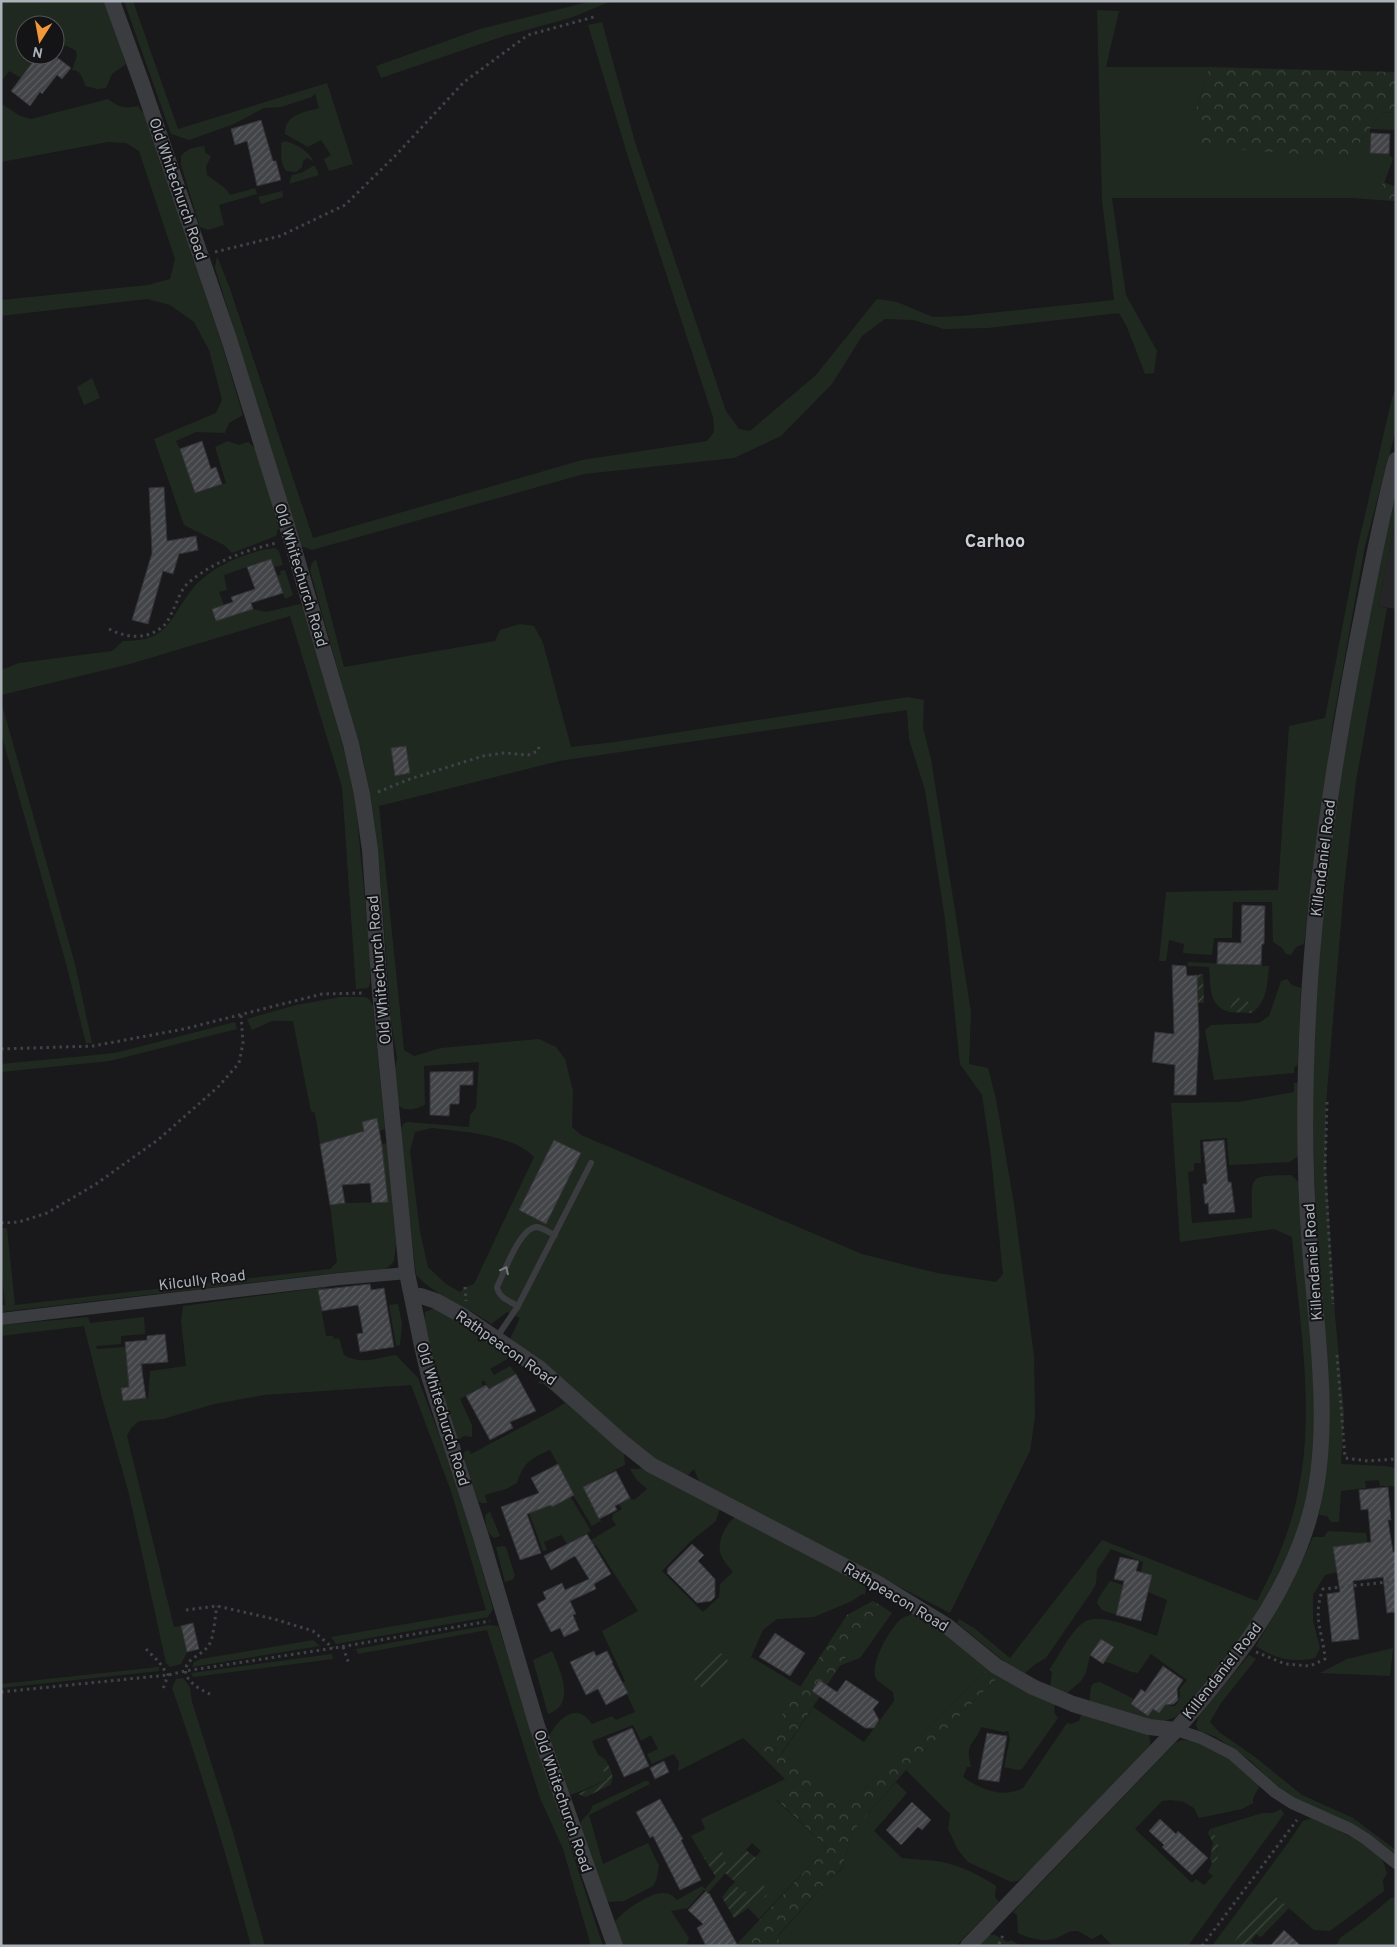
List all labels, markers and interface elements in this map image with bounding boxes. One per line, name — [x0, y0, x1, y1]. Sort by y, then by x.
north arrow — [15, 15, 65, 65]
text: N — [31, 42, 44, 61]
street label: Old Whitechurch Road — [143, 116, 210, 263]
street label: Old Whitechurch Road — [269, 501, 330, 650]
district label: Carhoo — [965, 531, 1025, 554]
street label: Killendaniel Road — [1308, 799, 1341, 918]
street label: Old Whitechurch Road — [365, 895, 396, 1045]
street label: Killendaniel Road — [1301, 1203, 1328, 1321]
one-way arrow — [499, 1266, 509, 1275]
street label: Kilcully Road — [158, 1267, 247, 1296]
street label: Rathpeacon Road — [451, 1307, 559, 1391]
street label: Old Whitechurch Road — [411, 1340, 472, 1489]
street label: Rathpeacon Road — [839, 1560, 951, 1637]
street label: Killendaniel Road — [1180, 1620, 1267, 1724]
street label: Old Whitechurch Road — [528, 1728, 595, 1875]

